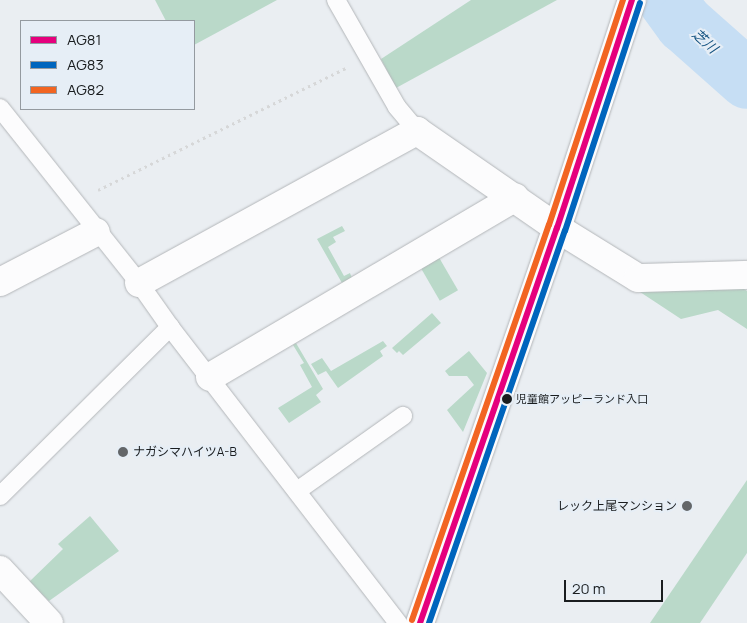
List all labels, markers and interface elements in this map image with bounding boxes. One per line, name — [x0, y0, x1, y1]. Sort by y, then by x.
legend — [20, 20, 195, 110]
water label: 芝川 — [689, 25, 721, 57]
text: AG81 — [67, 29, 101, 50]
text: AG83 — [67, 54, 104, 75]
text: AG82 — [67, 79, 104, 100]
place label: 児童館アッピーランド入口 — [516, 392, 648, 406]
marker: 児童館アッピーランド入口 — [502, 394, 512, 404]
place label: ナガシマハイツA-B — [133, 445, 237, 459]
marker: ナガシマハイツA-B — [117, 446, 129, 458]
place label: レック上尾マンション — [557, 499, 677, 513]
marker: レック上尾マンション — [681, 500, 693, 512]
scale bar — [567, 570, 666, 602]
text: 20 m — [572, 578, 605, 599]

